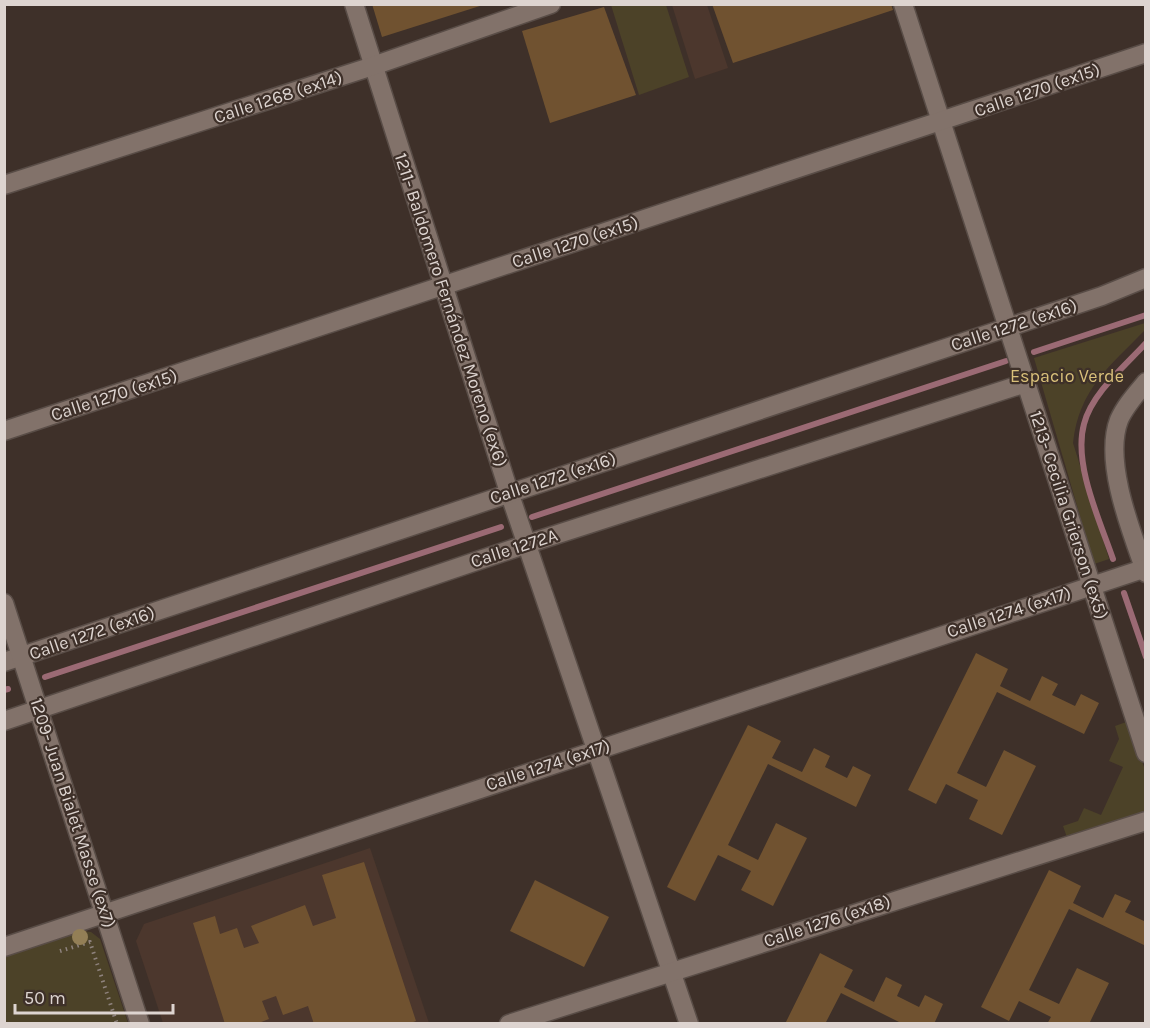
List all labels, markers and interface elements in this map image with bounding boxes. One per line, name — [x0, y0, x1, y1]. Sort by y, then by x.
street label: Calle 1270 (ex15) — [971, 58, 1103, 122]
street label: Calle 1268 (ex14) — [211, 66, 345, 128]
street label: 1211- Baldomero Fernández Moreno (ex6) — [390, 150, 512, 470]
street label: Calle 1270 (ex15) — [509, 211, 641, 273]
street label: Calle 1272 (ex16) — [948, 294, 1080, 356]
street label: Calle 1270 (ex15) — [48, 364, 180, 426]
park label: Espacio Verde — [1010, 365, 1124, 387]
street label: 1213- Cecilia Grierson (ex5) — [1025, 408, 1113, 622]
street label: Calle 1272 (ex16) — [487, 447, 619, 509]
street label: Calle 1272A — [468, 524, 560, 572]
street label: Calle 1274 (ex17) — [944, 582, 1074, 642]
street label: Calle 1272 (ex16) — [26, 601, 158, 665]
street label: 1209- Juan Bialet Masse (ex7) — [25, 695, 121, 931]
street label: Calle 1274 (ex17) — [483, 735, 613, 795]
street label: Calle 1276 (ex18) — [761, 890, 893, 952]
scale bar — [15, 977, 172, 1015]
text: 50 m — [24, 987, 66, 1009]

